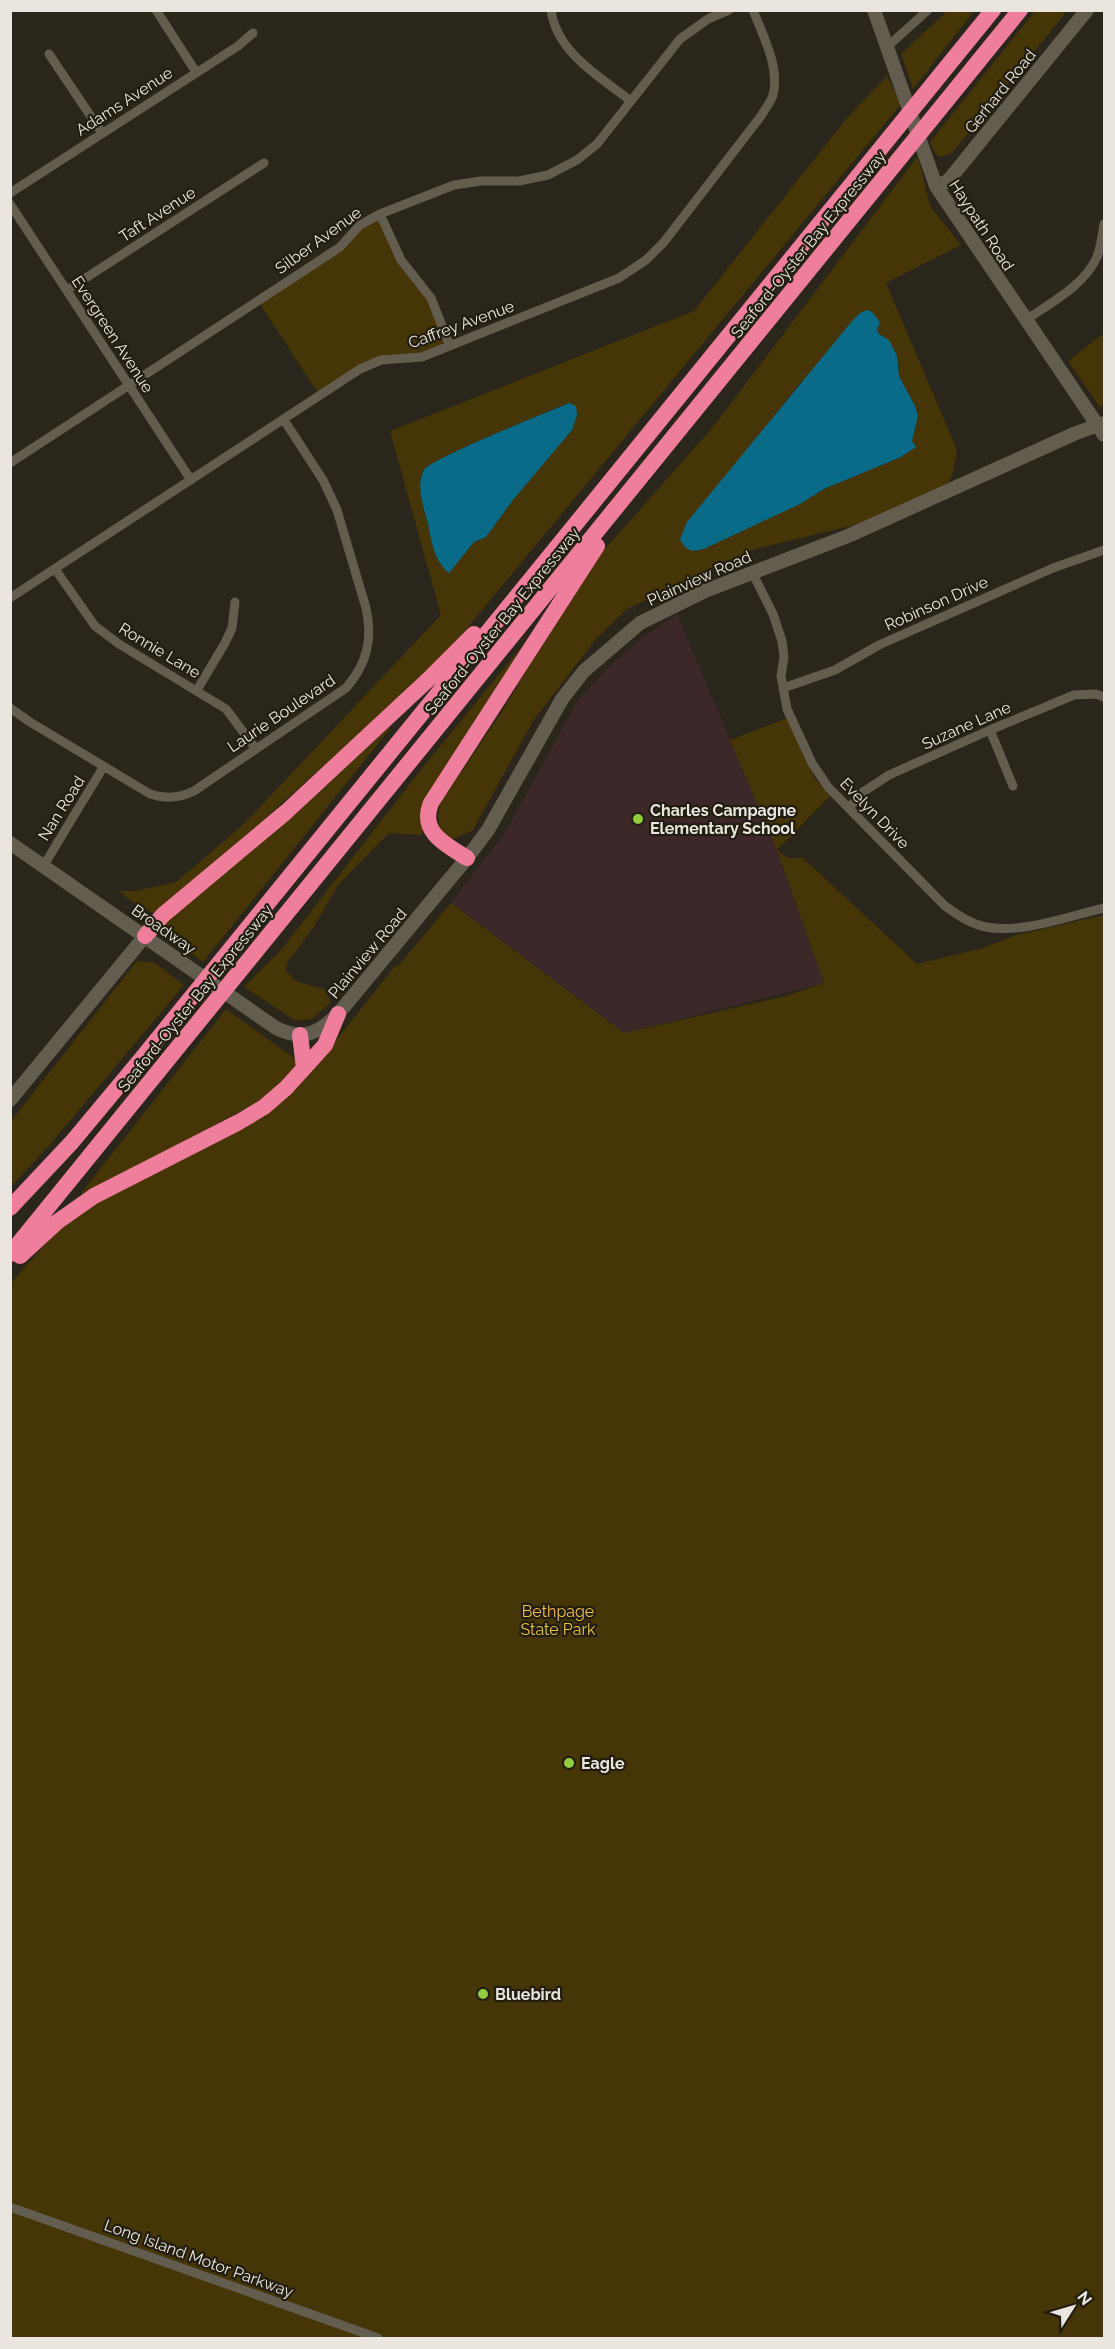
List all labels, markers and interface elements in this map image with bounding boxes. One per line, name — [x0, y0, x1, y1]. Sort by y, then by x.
street label: Gerhard Road — [961, 46, 1040, 137]
street label: Adams Avenue — [72, 63, 176, 140]
street label: Seaford-Oyster Bay Expressway — [727, 147, 890, 342]
street label: Haypath Road — [945, 176, 1018, 274]
street label: Taft Avenue — [116, 183, 199, 246]
street label: Silber Avenue — [272, 203, 365, 278]
street label: Evergreen Avenue — [68, 272, 157, 396]
street label: Caffrey Avenue — [406, 296, 517, 352]
street label: Seaford-Oyster Bay Expressway — [421, 524, 584, 719]
street label: Plainview Road — [644, 547, 754, 610]
street label: Robinson Drive — [882, 572, 991, 635]
street label: Ronnie Lane — [115, 619, 204, 682]
street label: Laurie Boulevard — [224, 670, 339, 756]
street label: Suzane Lane — [919, 697, 1014, 754]
street label: Nan Road — [34, 772, 89, 844]
street label: Evelyn Drive — [836, 774, 913, 853]
place label: Charles Campagne Elementary School — [650, 801, 797, 838]
marker: Charles Campagne Elementary School — [631, 812, 645, 826]
street label: Broadway — [128, 900, 200, 959]
street label: Seaford-Oyster Bay Expressway — [114, 901, 277, 1096]
street label: Plainview Road — [324, 904, 411, 1002]
park label: Bethpage State Park — [521, 1602, 596, 1639]
place label: Eagle — [581, 1754, 625, 1773]
marker: Eagle — [562, 1756, 576, 1770]
place label: Bluebird — [495, 1985, 561, 2004]
marker: Bluebird — [476, 1987, 490, 2001]
street label: Long Island Motor Parkway — [102, 2215, 296, 2302]
north arrow — [1043, 2277, 1103, 2337]
text: N — [1073, 2288, 1096, 2309]

